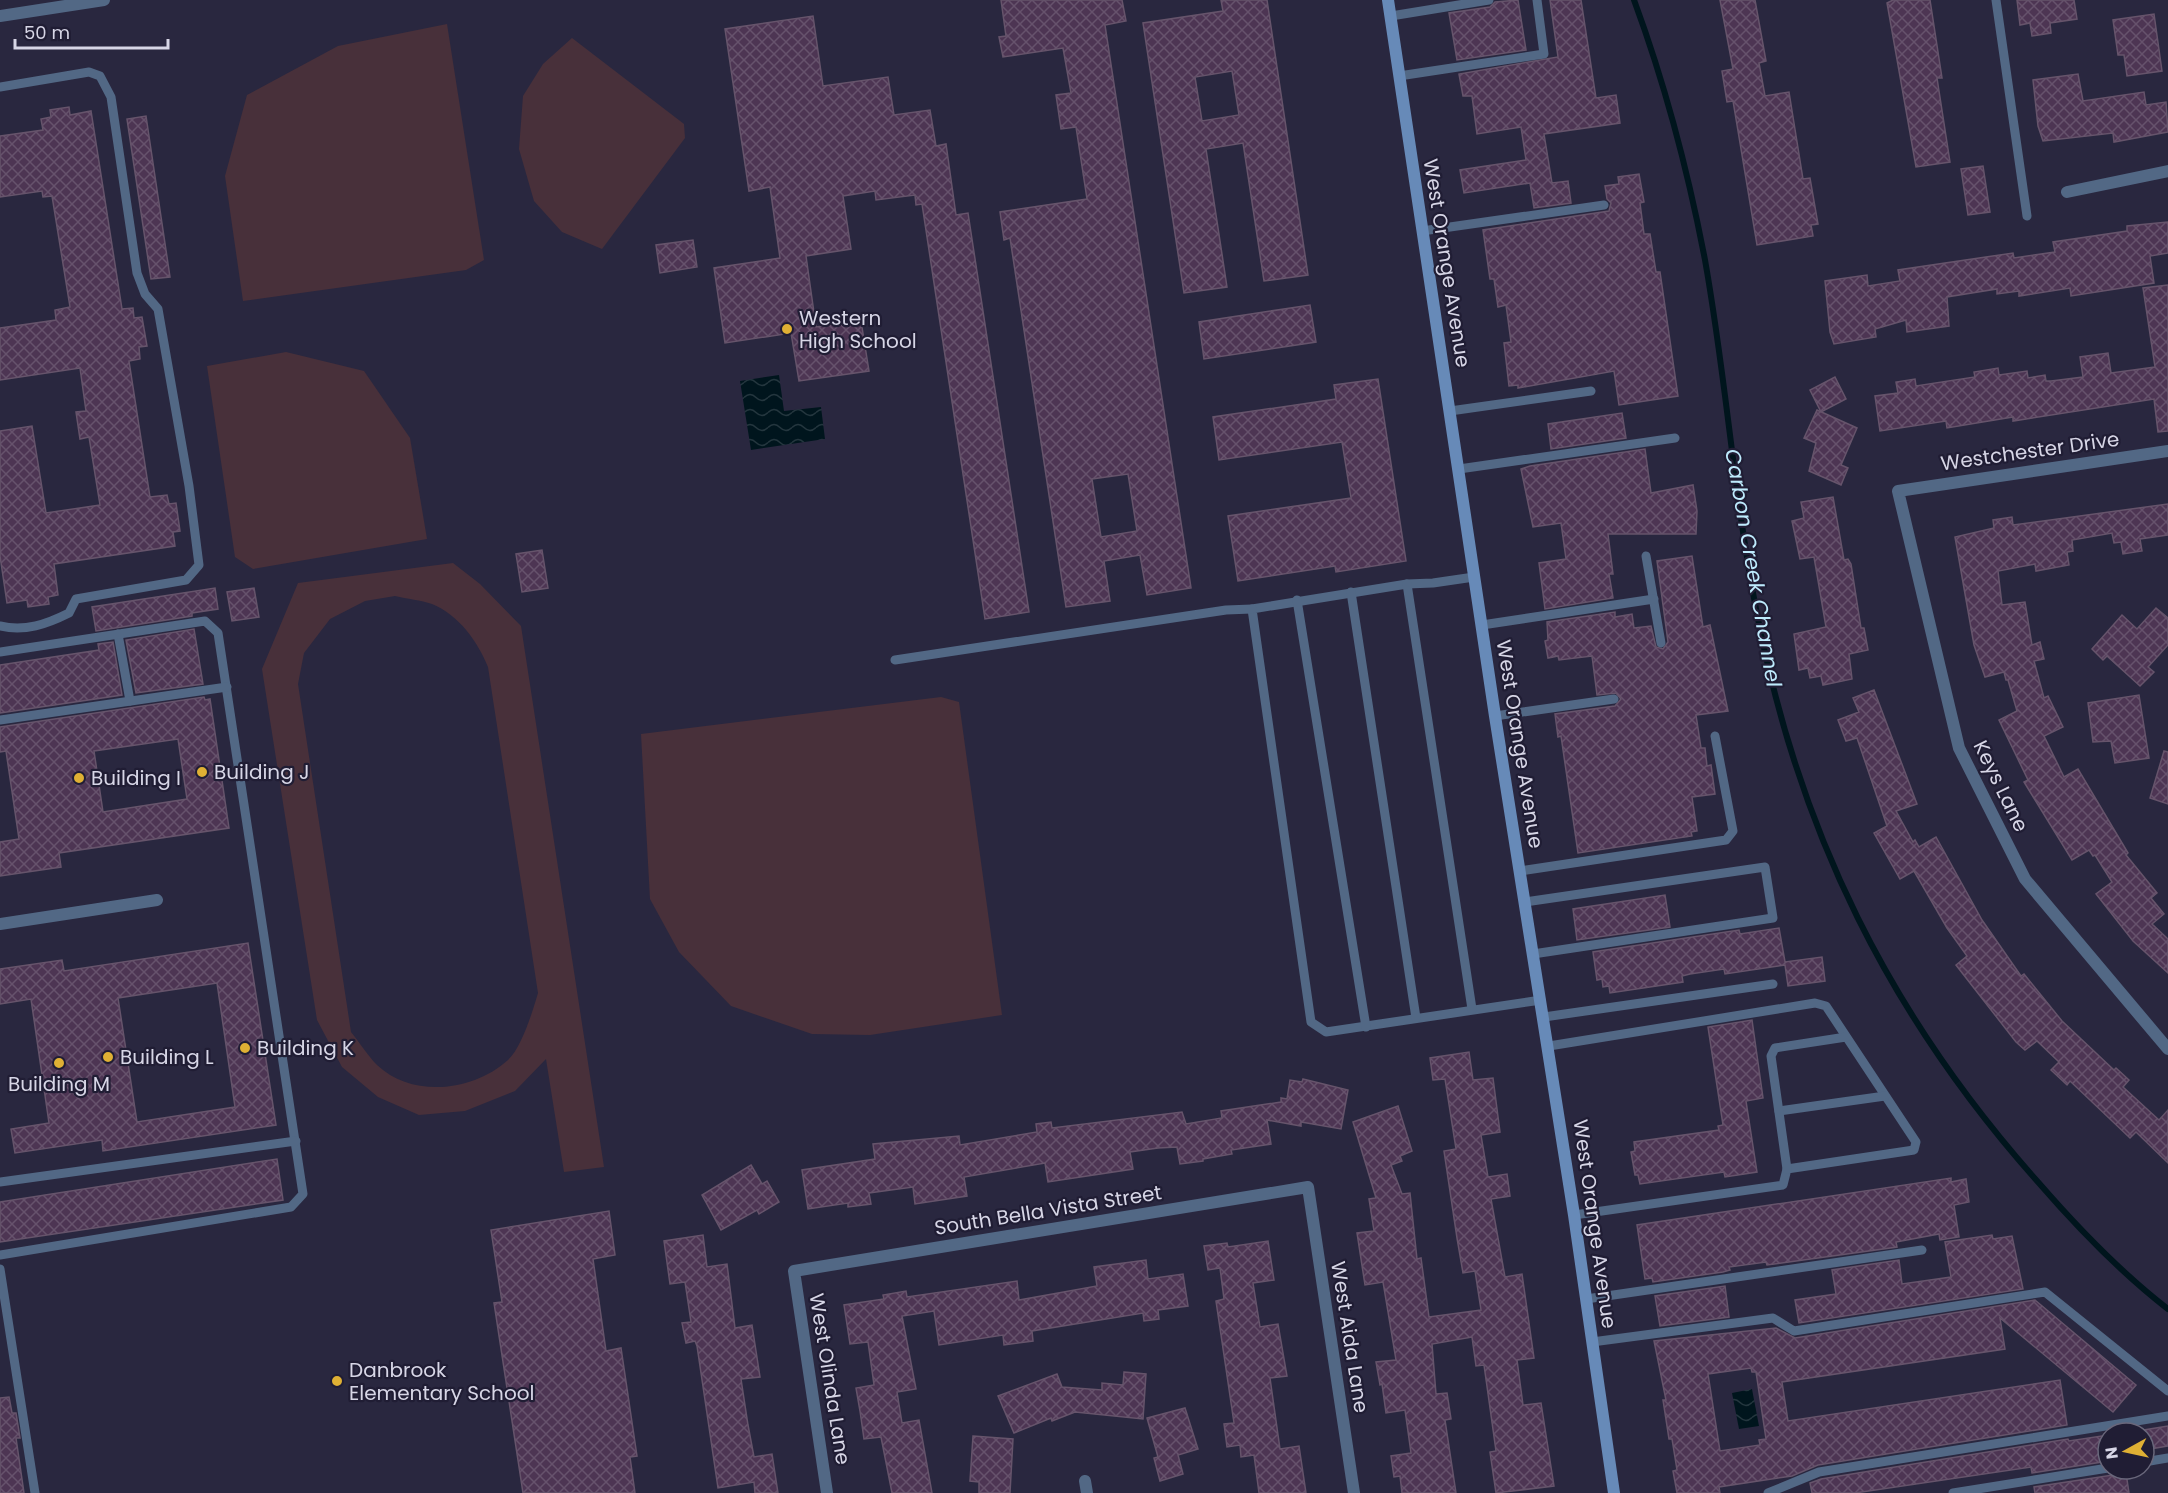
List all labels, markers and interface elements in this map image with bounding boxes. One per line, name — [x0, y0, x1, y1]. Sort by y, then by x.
scale bar — [15, 12, 168, 50]
text: 50 m — [24, 20, 70, 45]
street label: West Orange Avenue — [1417, 157, 1477, 369]
place label: Western High School — [799, 304, 917, 355]
marker: Western High School — [780, 322, 794, 336]
street label: Westchester Drive — [1939, 425, 2121, 477]
water label: Carbon Creek Channel — [1718, 446, 1789, 690]
street label: West Orange Avenue — [1490, 638, 1550, 850]
street label: Keys Lane — [1967, 735, 2035, 837]
place label: Building J — [214, 758, 310, 786]
place label: Building I — [91, 764, 181, 792]
marker: Building J — [195, 765, 209, 779]
marker: Building I — [72, 771, 86, 785]
place label: Building K — [257, 1034, 354, 1062]
marker: Building K — [238, 1041, 252, 1055]
place label: Building L — [120, 1043, 214, 1071]
marker: Building L — [101, 1050, 115, 1064]
marker: Building M — [52, 1056, 66, 1070]
place label: Building M — [8, 1070, 110, 1098]
street label: West Orange Avenue — [1566, 1118, 1624, 1330]
street label: South Bella Vista Street — [932, 1178, 1164, 1242]
street label: West Aida Lane — [1324, 1259, 1376, 1415]
street label: West Olinda Lane — [803, 1291, 857, 1467]
place label: Danbrook Elementary School — [349, 1356, 534, 1407]
marker: Danbrook Elementary School — [330, 1374, 344, 1388]
north arrow — [2096, 1421, 2156, 1481]
text: N — [2099, 1445, 2124, 1461]

